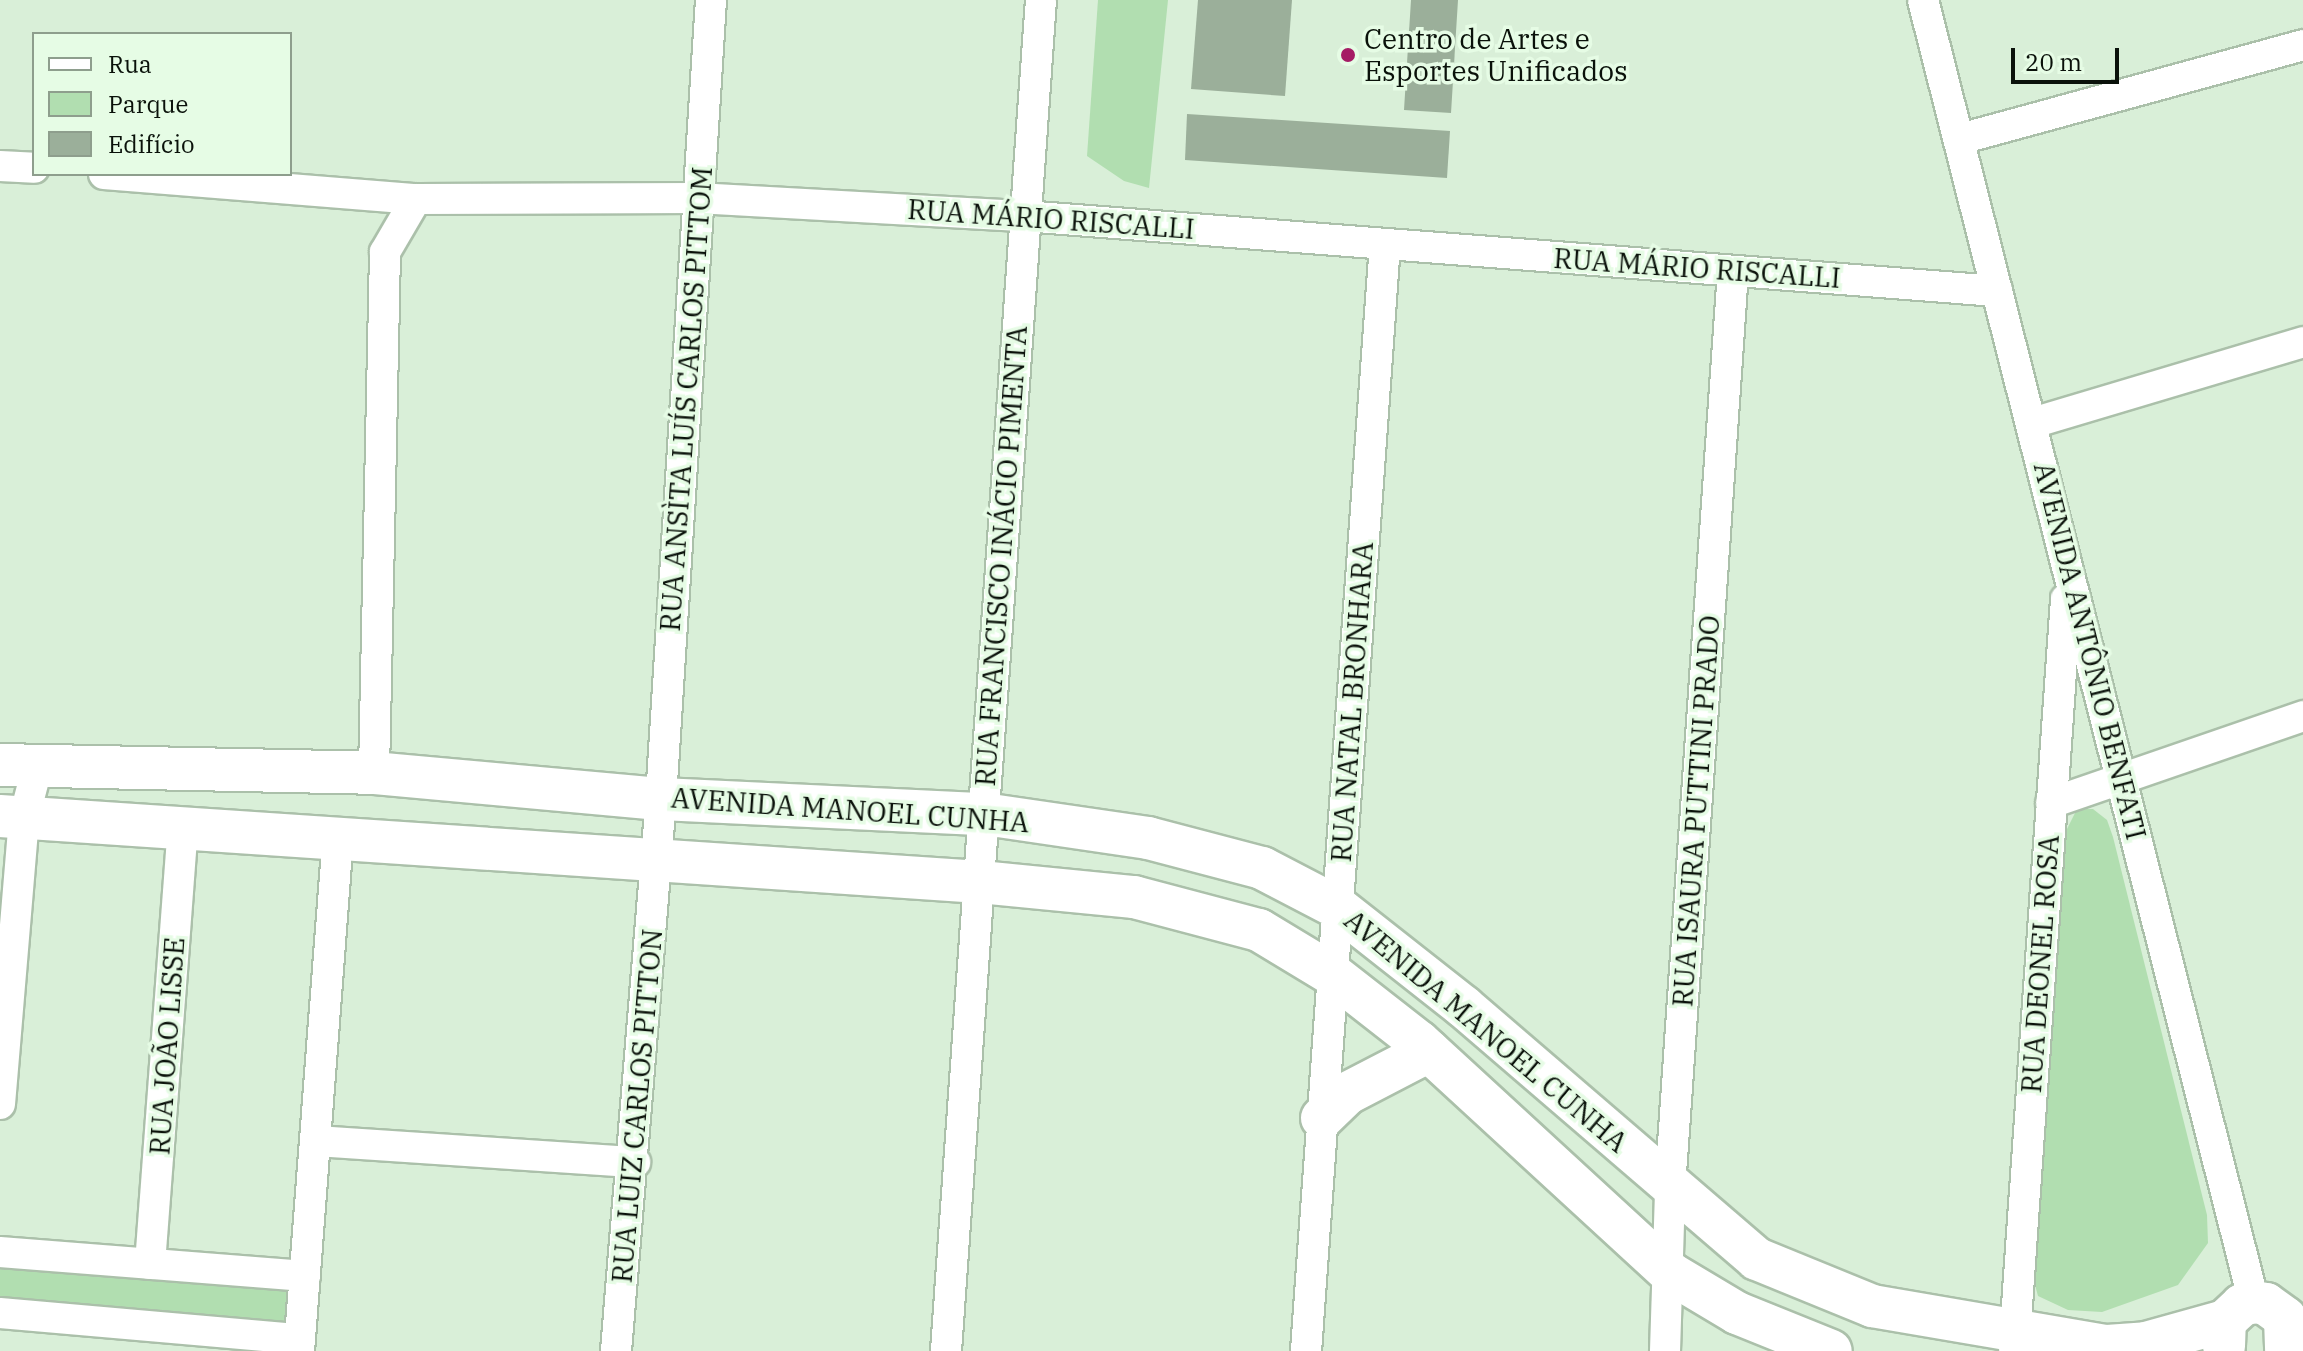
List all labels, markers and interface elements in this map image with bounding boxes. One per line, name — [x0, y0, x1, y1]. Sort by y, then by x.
place label: Centro de Artes e Esportes Unificados — [1364, 22, 1628, 88]
legend — [32, 32, 292, 176]
scale bar — [2015, 32, 2123, 82]
marker: Centro de Artes e Esportes Unificados — [1339, 46, 1357, 64]
text: 20 m — [2025, 46, 2082, 78]
text: Rua — [108, 48, 152, 80]
text: Parque — [108, 88, 188, 120]
text: Edifício — [108, 128, 195, 160]
street label: RUA ANSÌTA LUÍS CARLOS PITTOM — [653, 165, 719, 633]
street label: RUA MÁRIO RISCALLI — [906, 192, 1196, 246]
street label: RUA MÁRIO RISCALLI — [1552, 241, 1842, 295]
street label: RUA FRANCISCO INÁCIO PIMENTA — [968, 325, 1034, 787]
street label: AVENIDA ANTÔNIO BENFATI — [2027, 459, 2153, 843]
street label: RUA NATAL BRONHARA — [1324, 541, 1380, 863]
street label: RUA ISAURA PUTTINI PRADO — [1666, 614, 1726, 1008]
street label: AVENIDA MANOEL CUNHA — [670, 781, 1030, 839]
street label: RUA DEONEL ROSA — [2014, 834, 2066, 1094]
street label: AVENIDA MANOEL CUNHA — [1338, 903, 1634, 1159]
street label: RUA LUIZ CARLOS PITTON — [605, 928, 669, 1284]
street label: RUA JOÃO LISSE — [143, 936, 191, 1156]

